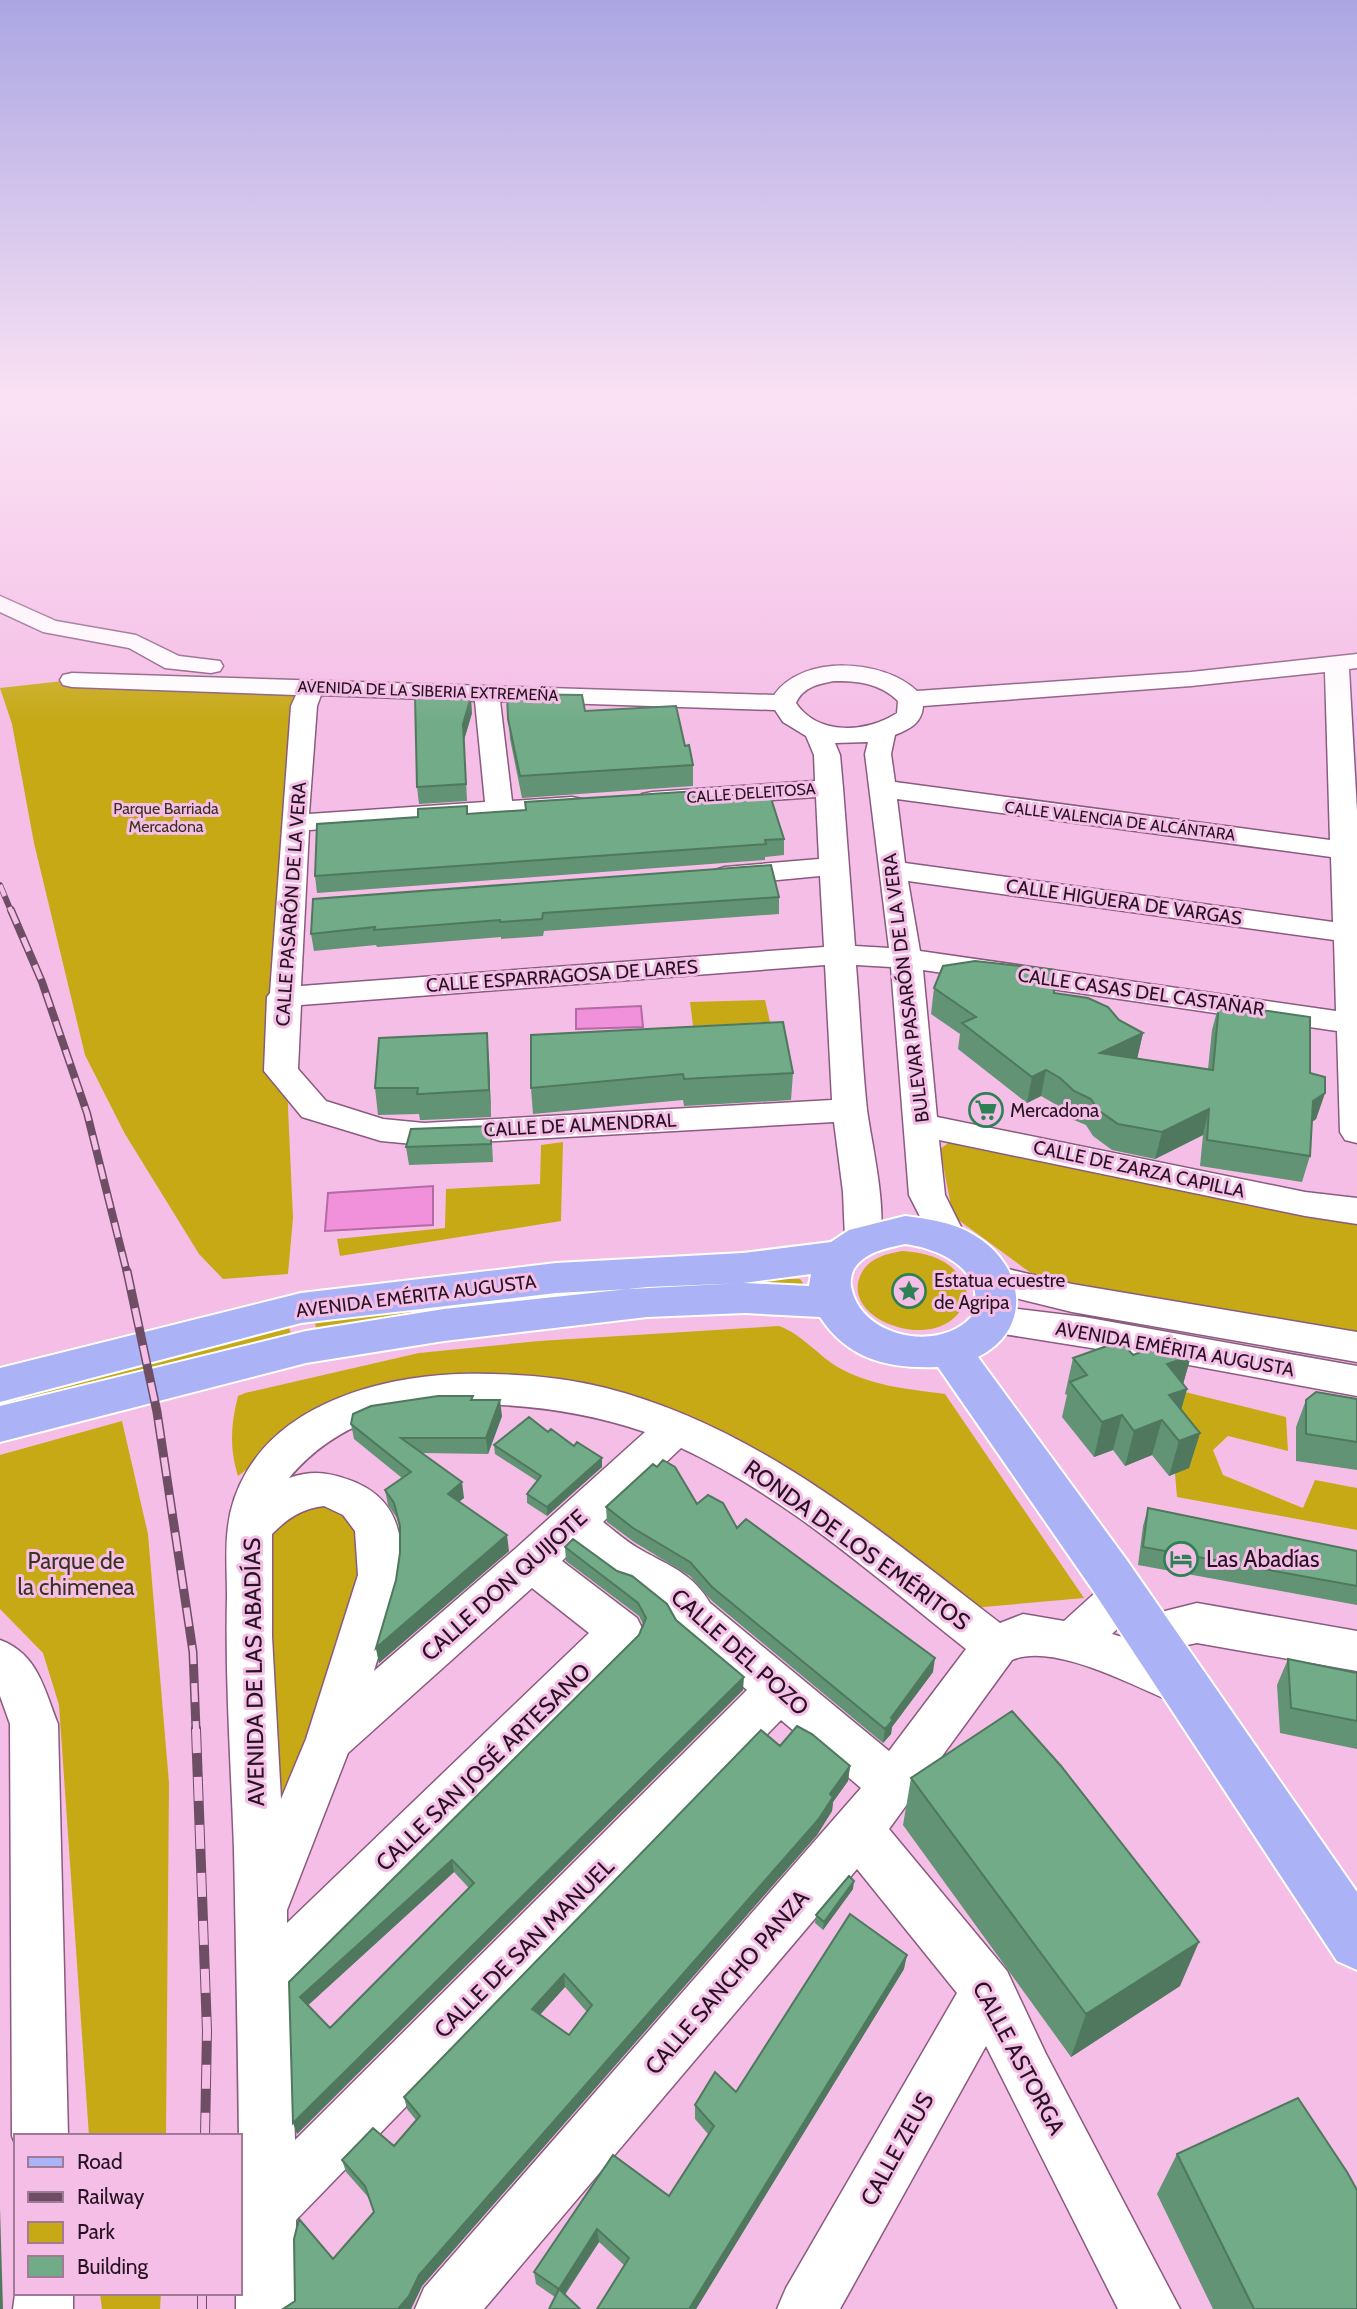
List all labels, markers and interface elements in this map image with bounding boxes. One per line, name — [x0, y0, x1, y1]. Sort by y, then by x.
street label: AVENIDA DE LA SIBERIA EXTREMEÑA — [297, 677, 559, 705]
street label: CALLE DELEITOSA — [686, 779, 816, 807]
street label: CALLE PASARÓN DE LA VERA — [270, 781, 311, 1027]
street label: CALLE VALENCIA DE ALCÁNTARA — [1004, 797, 1237, 845]
park label: Parque Barriada Mercadona — [113, 799, 219, 836]
street label: BULEVAR PASARÓN DE LA VERA — [877, 852, 934, 1124]
street label: CALLE HIGUERA DE VARGAS — [1005, 874, 1243, 930]
street label: CALLE ESPARRAGOSA DE LARES — [425, 955, 699, 997]
street label: CALLE CASAS DEL CASTAÑAR — [1016, 962, 1266, 1021]
supermarket icon: Mercadona — [967, 1091, 1005, 1129]
place label: Mercadona — [1010, 1099, 1099, 1122]
street label: CALLE DE ALMENDRAL — [483, 1108, 677, 1142]
street label: CALLE DE ZARZA CAPILLA — [1031, 1135, 1247, 1203]
street label: AVENIDA EMÉRITA AUGUSTA — [294, 1269, 538, 1322]
place label: Estatua ecuestre de Agripa — [934, 1269, 1065, 1314]
place icon: Estatua ecuestre de Agripa — [890, 1272, 928, 1310]
street label: AVENIDA EMÉRITA AUGUSTA — [1054, 1316, 1297, 1381]
street label: RONDA DE LOS EMÉRITOS — [739, 1453, 976, 1636]
street label: CALLE DON QUIJOTE — [415, 1503, 593, 1667]
street label: AVENIDA DE LAS ABADÍAS — [237, 1537, 270, 1807]
hotel icon: Las Abadías — [1162, 1540, 1200, 1578]
place label: Las Abadías — [1206, 1545, 1319, 1573]
park label: Parque de la chimenea — [17, 1547, 135, 1601]
street label: CALLE DEL POZO — [665, 1583, 815, 1721]
street label: CALLE SAN JOSÉ ARTESANO — [369, 1656, 596, 1877]
street label: CALLE DE SAN MANUEL — [428, 1852, 620, 2044]
street label: CALLE SANCHO PANZA — [639, 1884, 815, 2080]
street label: CALLE ASTORGA — [967, 1976, 1071, 2140]
street label: CALLE ZEUS — [855, 2088, 939, 2210]
legend — [14, 2134, 242, 2295]
text: Road — [77, 2149, 123, 2174]
text: Railway — [77, 2184, 145, 2209]
text: Park — [77, 2219, 115, 2244]
text: Building — [77, 2254, 149, 2279]

